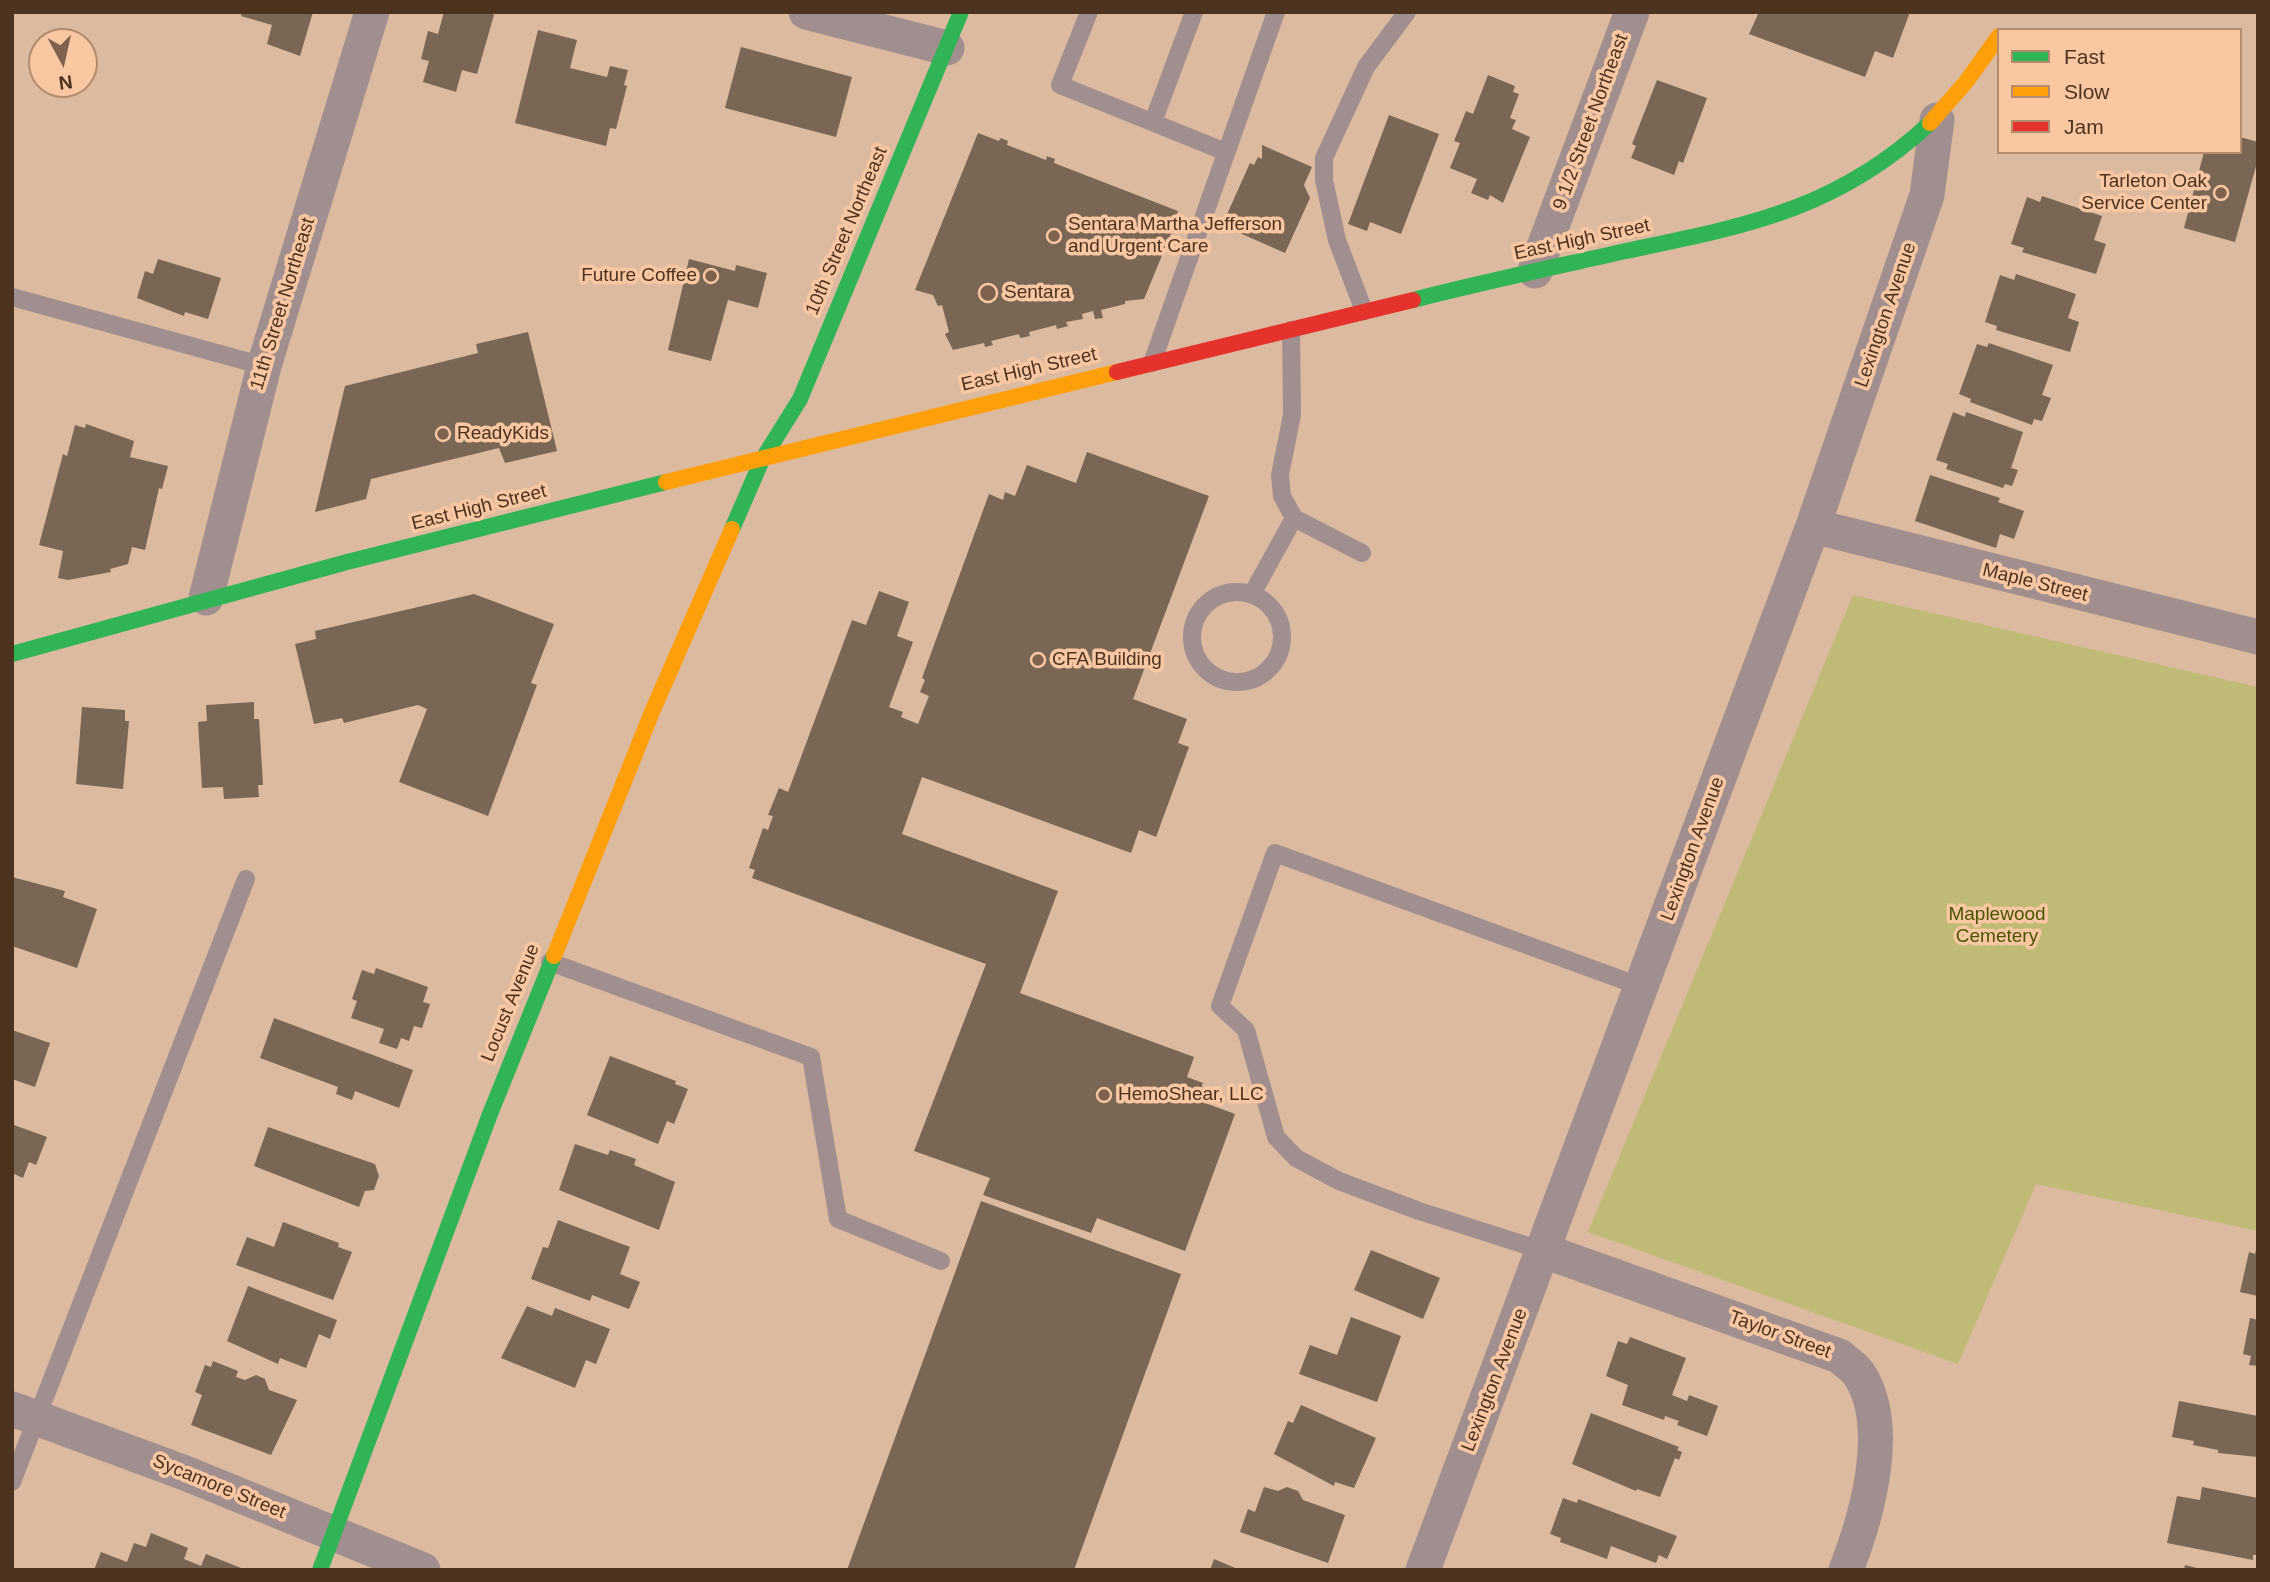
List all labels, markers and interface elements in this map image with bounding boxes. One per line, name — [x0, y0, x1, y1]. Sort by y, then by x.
north arrow — [28, 28, 98, 98]
legend — [1997, 28, 2242, 154]
street label: 9 1/2 Street Northeast — [1549, 31, 1633, 213]
text: Fast — [2064, 45, 2105, 68]
text: N — [57, 71, 74, 94]
text: Slow — [2064, 80, 2110, 103]
text: Jam — [2064, 115, 2104, 138]
street label: 10th Street Northeast — [801, 143, 893, 319]
place label: Tarleton Oak Service Center — [2081, 171, 2207, 215]
marker: Tarleton Oak Service Center — [2213, 185, 2229, 201]
place label: Sentara Martha Jefferson and Urgent Care — [1068, 214, 1282, 258]
street label: East High Street — [1512, 214, 1652, 266]
street label: 11th Street Northeast — [246, 215, 320, 393]
marker: Sentara Martha Jefferson and Urgent Care — [1046, 228, 1062, 244]
street label: Lexington Avenue — [1851, 240, 1921, 390]
place label: Future Coffee — [581, 265, 697, 287]
marker: Future Coffee — [703, 268, 719, 284]
place label: Sentara — [1004, 282, 1071, 304]
marker: Sentara — [978, 283, 998, 303]
street label: East High Street — [959, 343, 1099, 397]
place label: ReadyKids — [457, 423, 549, 445]
marker: ReadyKids — [435, 426, 451, 442]
street label: East High Street — [409, 480, 549, 536]
street label: Maple Street — [1980, 559, 2090, 607]
place label: CFA Building — [1052, 649, 1162, 671]
marker: CFA Building — [1030, 652, 1046, 668]
street label: Lexington Avenue — [1656, 774, 1730, 924]
park label: Maplewood Cemetery — [1948, 904, 2046, 948]
street label: Locust Avenue — [477, 941, 545, 1065]
place label: HemoShear, LLC — [1118, 1084, 1264, 1106]
marker: HemoShear, LLC — [1096, 1087, 1112, 1103]
street label: Lexington Avenue — [1457, 1305, 1533, 1455]
street label: Taylor Street — [1726, 1306, 1834, 1364]
street label: Sycamore Street — [149, 1450, 289, 1524]

